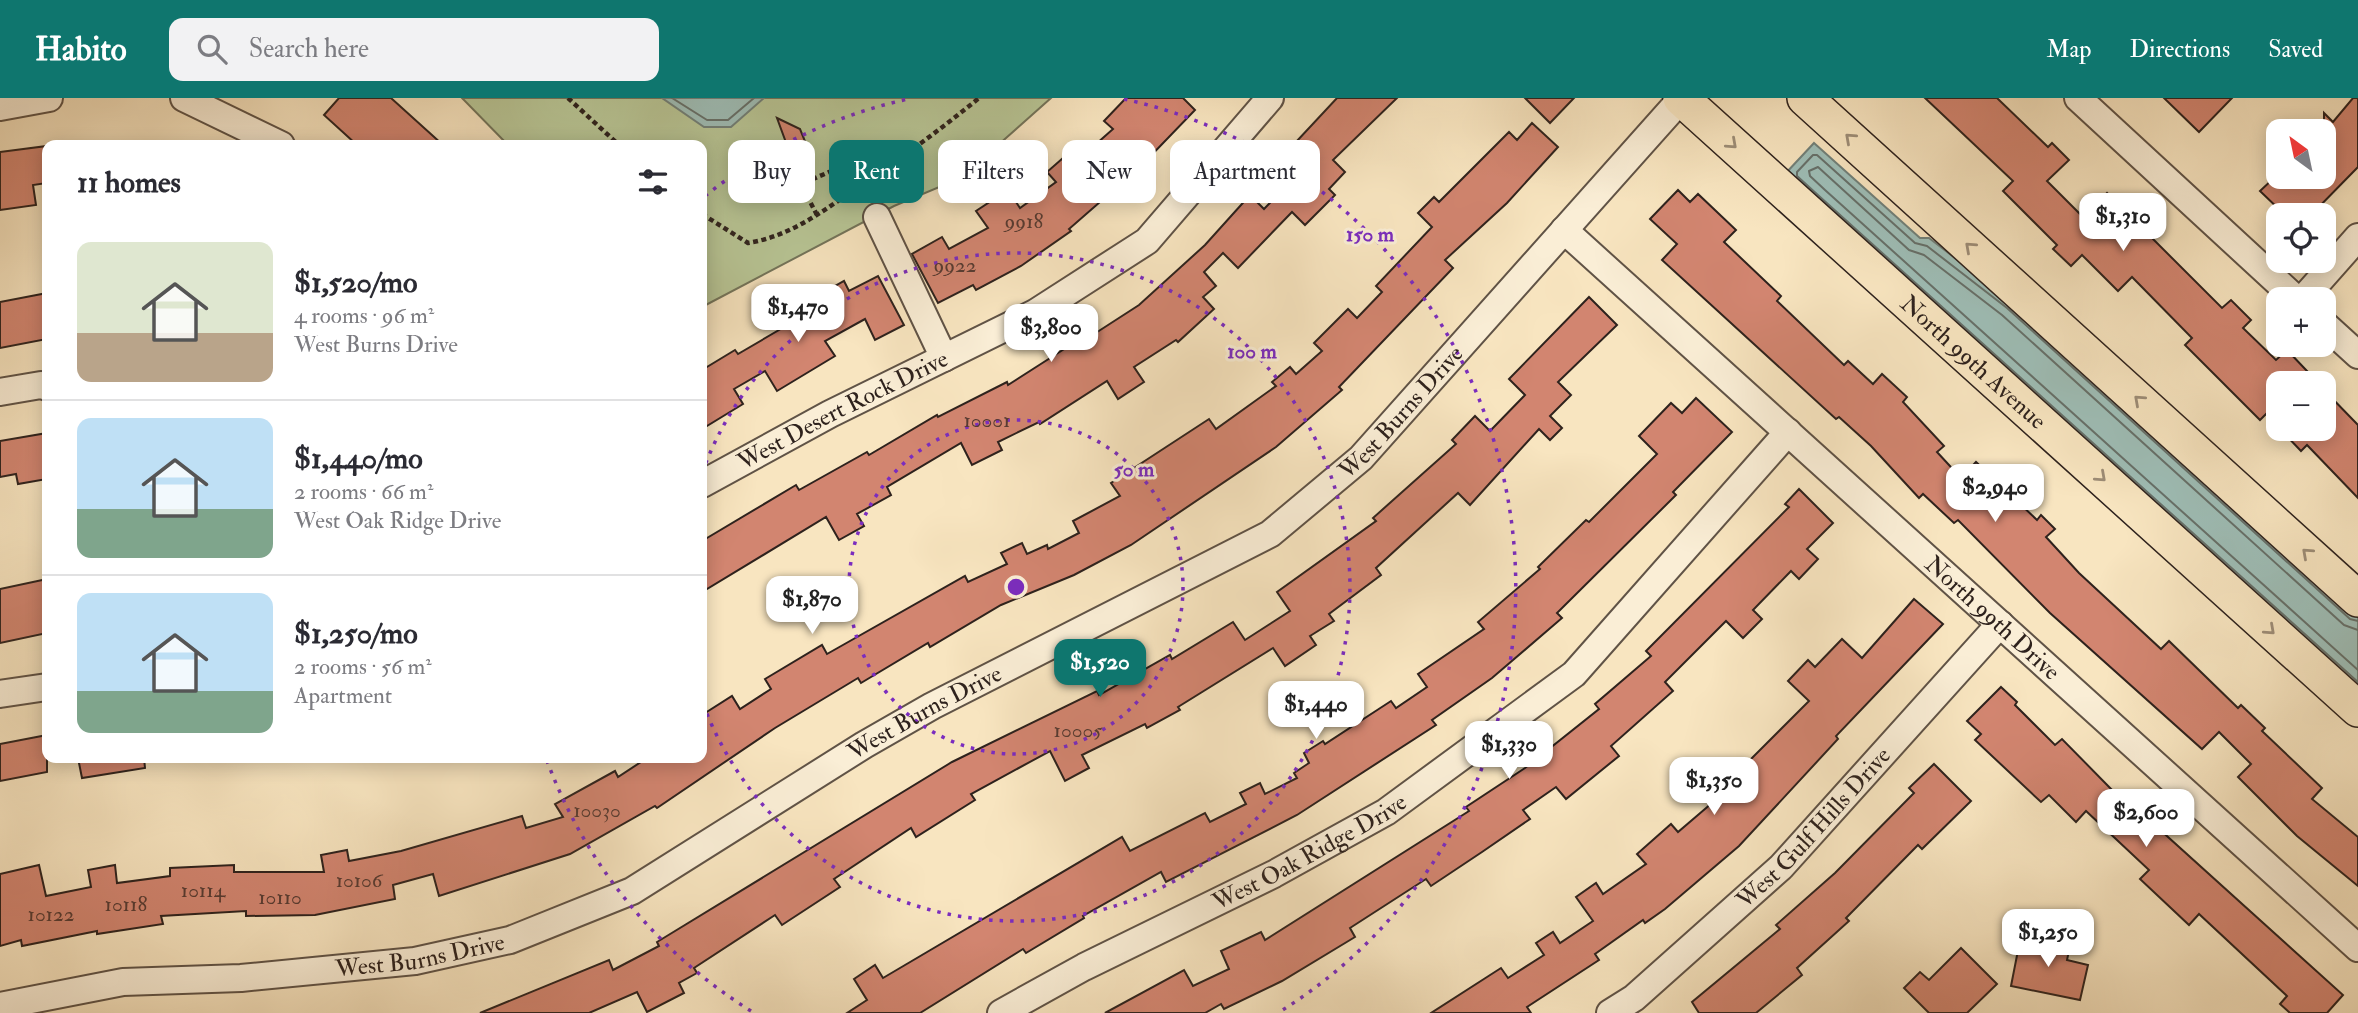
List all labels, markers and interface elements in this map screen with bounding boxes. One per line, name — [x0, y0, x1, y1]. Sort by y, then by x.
search box — [169, 18, 659, 81]
text: Habito — [35, 29, 127, 70]
icon: search — [193, 30, 231, 68]
text: Search here — [249, 33, 369, 65]
text: Map — [2046, 34, 2091, 65]
text: Directions — [2129, 34, 2230, 65]
text: Saved — [2268, 34, 2323, 65]
north arrow — [2266, 119, 2336, 189]
map controls — [2266, 119, 2336, 441]
one-way arrow — [1845, 134, 1858, 146]
one-way arrow — [1724, 136, 1737, 148]
chip: Buy — [728, 140, 815, 203]
chip: Rent — [829, 140, 924, 203]
chip: Filters — [938, 140, 1048, 203]
chip: New — [1062, 140, 1156, 203]
chip: Apartment — [1170, 140, 1320, 203]
icon: filters — [634, 163, 672, 201]
text: 11 homes — [77, 164, 181, 201]
pin: $1,310 — [2066, 194, 2180, 253]
text: $1,310 — [2095, 201, 2151, 230]
button: locate — [2266, 203, 2336, 273]
house number: 9918 — [1003, 208, 1044, 235]
text: 150 m — [1346, 221, 1395, 248]
one-way arrow — [1965, 243, 1978, 256]
house number: 9922 — [932, 252, 976, 279]
text: $1,520/mo — [294, 264, 417, 301]
icon: home — [133, 270, 217, 354]
pin: $1,470 — [741, 285, 855, 344]
button: + — [2266, 287, 2336, 357]
street label: North 99th Avenue — [1894, 288, 2053, 436]
text: $1,470 — [767, 292, 829, 321]
text: 4 rooms · 96 m² — [294, 301, 434, 330]
pin: $3,800 — [994, 304, 1108, 364]
text: $3,800 — [1020, 312, 1082, 341]
text: West Burns Drive — [294, 330, 458, 359]
text: 100 m — [1227, 338, 1278, 365]
street label: West Burns Drive — [1332, 339, 1470, 487]
street label: West Desert Rock Drive — [731, 343, 953, 478]
button: − — [2266, 371, 2336, 441]
one-way arrow — [2134, 396, 2147, 408]
house number: 10001 — [963, 407, 1011, 434]
text: $1,440/mo — [294, 440, 423, 477]
icon: home — [133, 446, 217, 530]
text: 50 m — [1114, 456, 1155, 483]
pin: $2,940 — [1938, 464, 2052, 524]
one-way arrow — [2093, 469, 2106, 481]
text: $2,940 — [1962, 472, 2028, 501]
text: 2 rooms · 66 m² — [294, 477, 433, 506]
text: West Oak Ridge Drive — [294, 506, 501, 535]
street label: North 99th Drive — [1918, 549, 2067, 687]
one-way arrow — [2302, 549, 2315, 561]
centre of rings — [1004, 575, 1028, 599]
pin: $1,870 — [755, 576, 869, 636]
text: $1,870 — [782, 584, 842, 613]
text: $1,250/mo — [294, 615, 418, 652]
icon: home — [133, 621, 217, 705]
one-way arrow — [2262, 621, 2275, 634]
pin: $1,520 — [1043, 640, 1157, 699]
text: $1,520 — [1070, 647, 1130, 676]
text: 2 rooms · 56 m² — [294, 652, 432, 681]
street label: West Burns Drive — [841, 658, 1007, 768]
text: Apartment — [294, 681, 392, 710]
pin: $1,440 — [1259, 682, 1373, 741]
text: $1,440 — [1284, 689, 1348, 718]
house number: 10005 — [1054, 717, 1103, 744]
pin: $1,330 — [1452, 722, 1566, 781]
text: $1,330 — [1481, 729, 1537, 758]
street label: West Gulf Hills Drive — [1729, 741, 1898, 916]
pin: $1,350 — [1657, 758, 1771, 817]
text: $1,350 — [1685, 765, 1743, 794]
street label: West Oak Ridge Drive — [1207, 787, 1413, 918]
pin: $2,600 — [2089, 790, 2203, 849]
house number: 10030 — [573, 797, 621, 824]
text: $2,600 — [2113, 797, 2179, 826]
house number: 10106 — [336, 867, 384, 894]
house number: 10114 — [181, 877, 227, 904]
house number: 10110 — [258, 884, 302, 911]
house number: 10118 — [105, 891, 148, 918]
house number: 10122 — [28, 901, 74, 928]
pin: $1,250 — [1991, 910, 2105, 969]
text: $1,250 — [2018, 917, 2078, 946]
street label: West Burns Drive — [333, 927, 508, 985]

